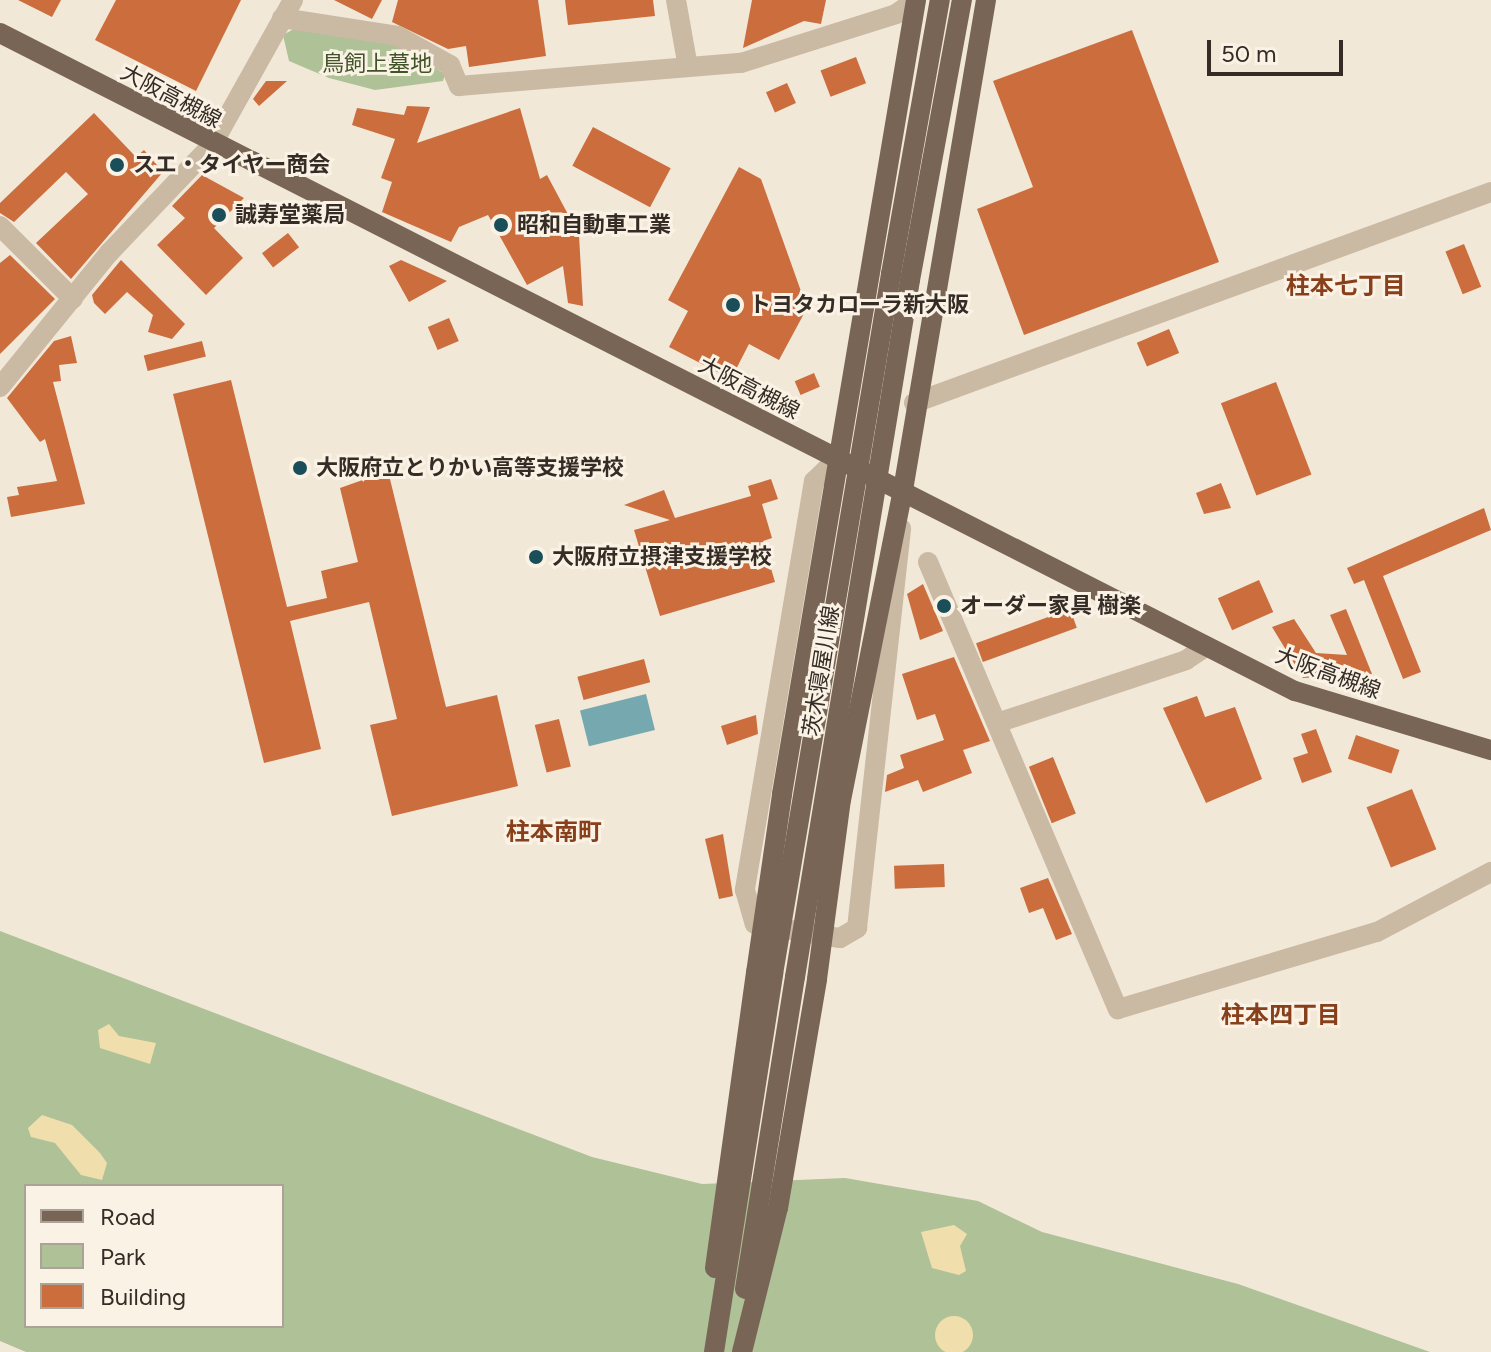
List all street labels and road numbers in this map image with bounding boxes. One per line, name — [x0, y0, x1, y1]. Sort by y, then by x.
street label: 大阪高槻線 — [116, 59, 226, 133]
street label: 大阪高槻線 — [694, 351, 804, 425]
street label: 茨木寝屋川線 — [798, 604, 844, 738]
street label: 大阪高槻線 — [1272, 642, 1384, 704]

